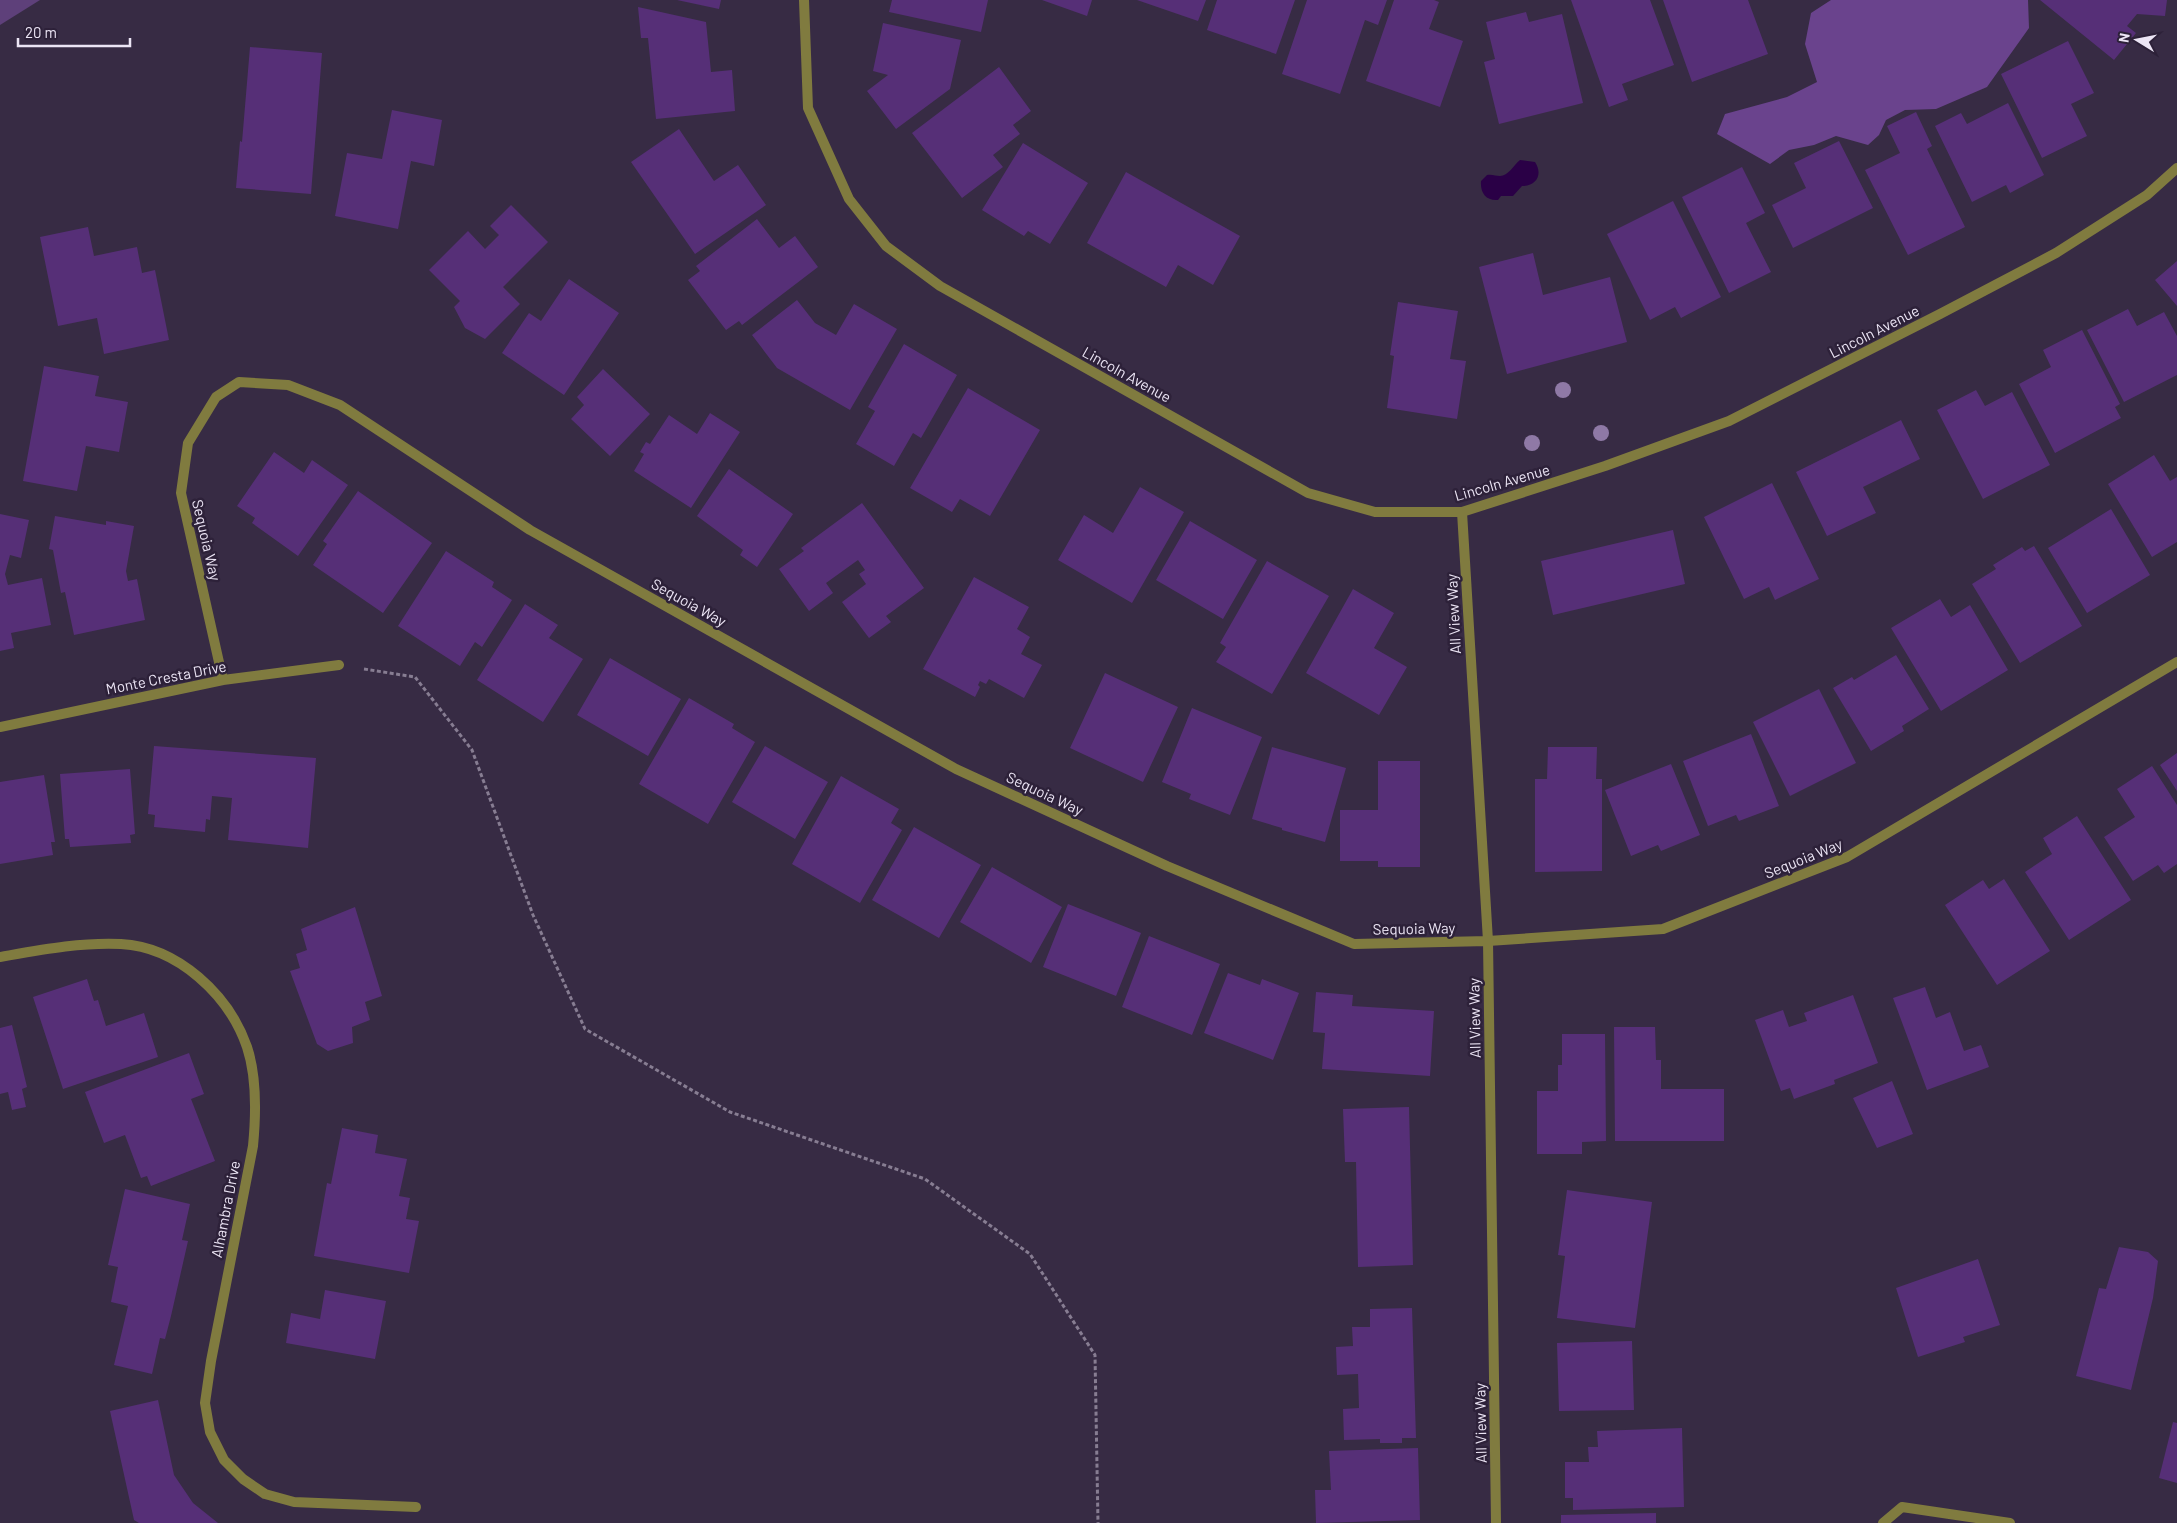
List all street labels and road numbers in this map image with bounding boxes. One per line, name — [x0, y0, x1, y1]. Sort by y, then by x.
street label: Lincoln Avenue — [1826, 301, 1922, 361]
street label: Lincoln Avenue — [1080, 342, 1174, 406]
street label: Lincoln Avenue — [1452, 460, 1552, 504]
street label: Sequoia Way — [189, 498, 225, 582]
street label: All View Way — [1442, 573, 1464, 655]
street label: Sequoia Way — [648, 574, 730, 630]
street label: Monte Cresta Drive — [104, 656, 228, 698]
street label: Sequoia Way — [1004, 767, 1086, 819]
street label: Sequoia Way — [1761, 834, 1845, 882]
street label: Sequoia Way — [1373, 918, 1456, 938]
street label: All View Way — [1464, 978, 1484, 1058]
street label: Alhambra Drive — [207, 1159, 243, 1259]
street label: All View Way — [1470, 1383, 1490, 1463]

